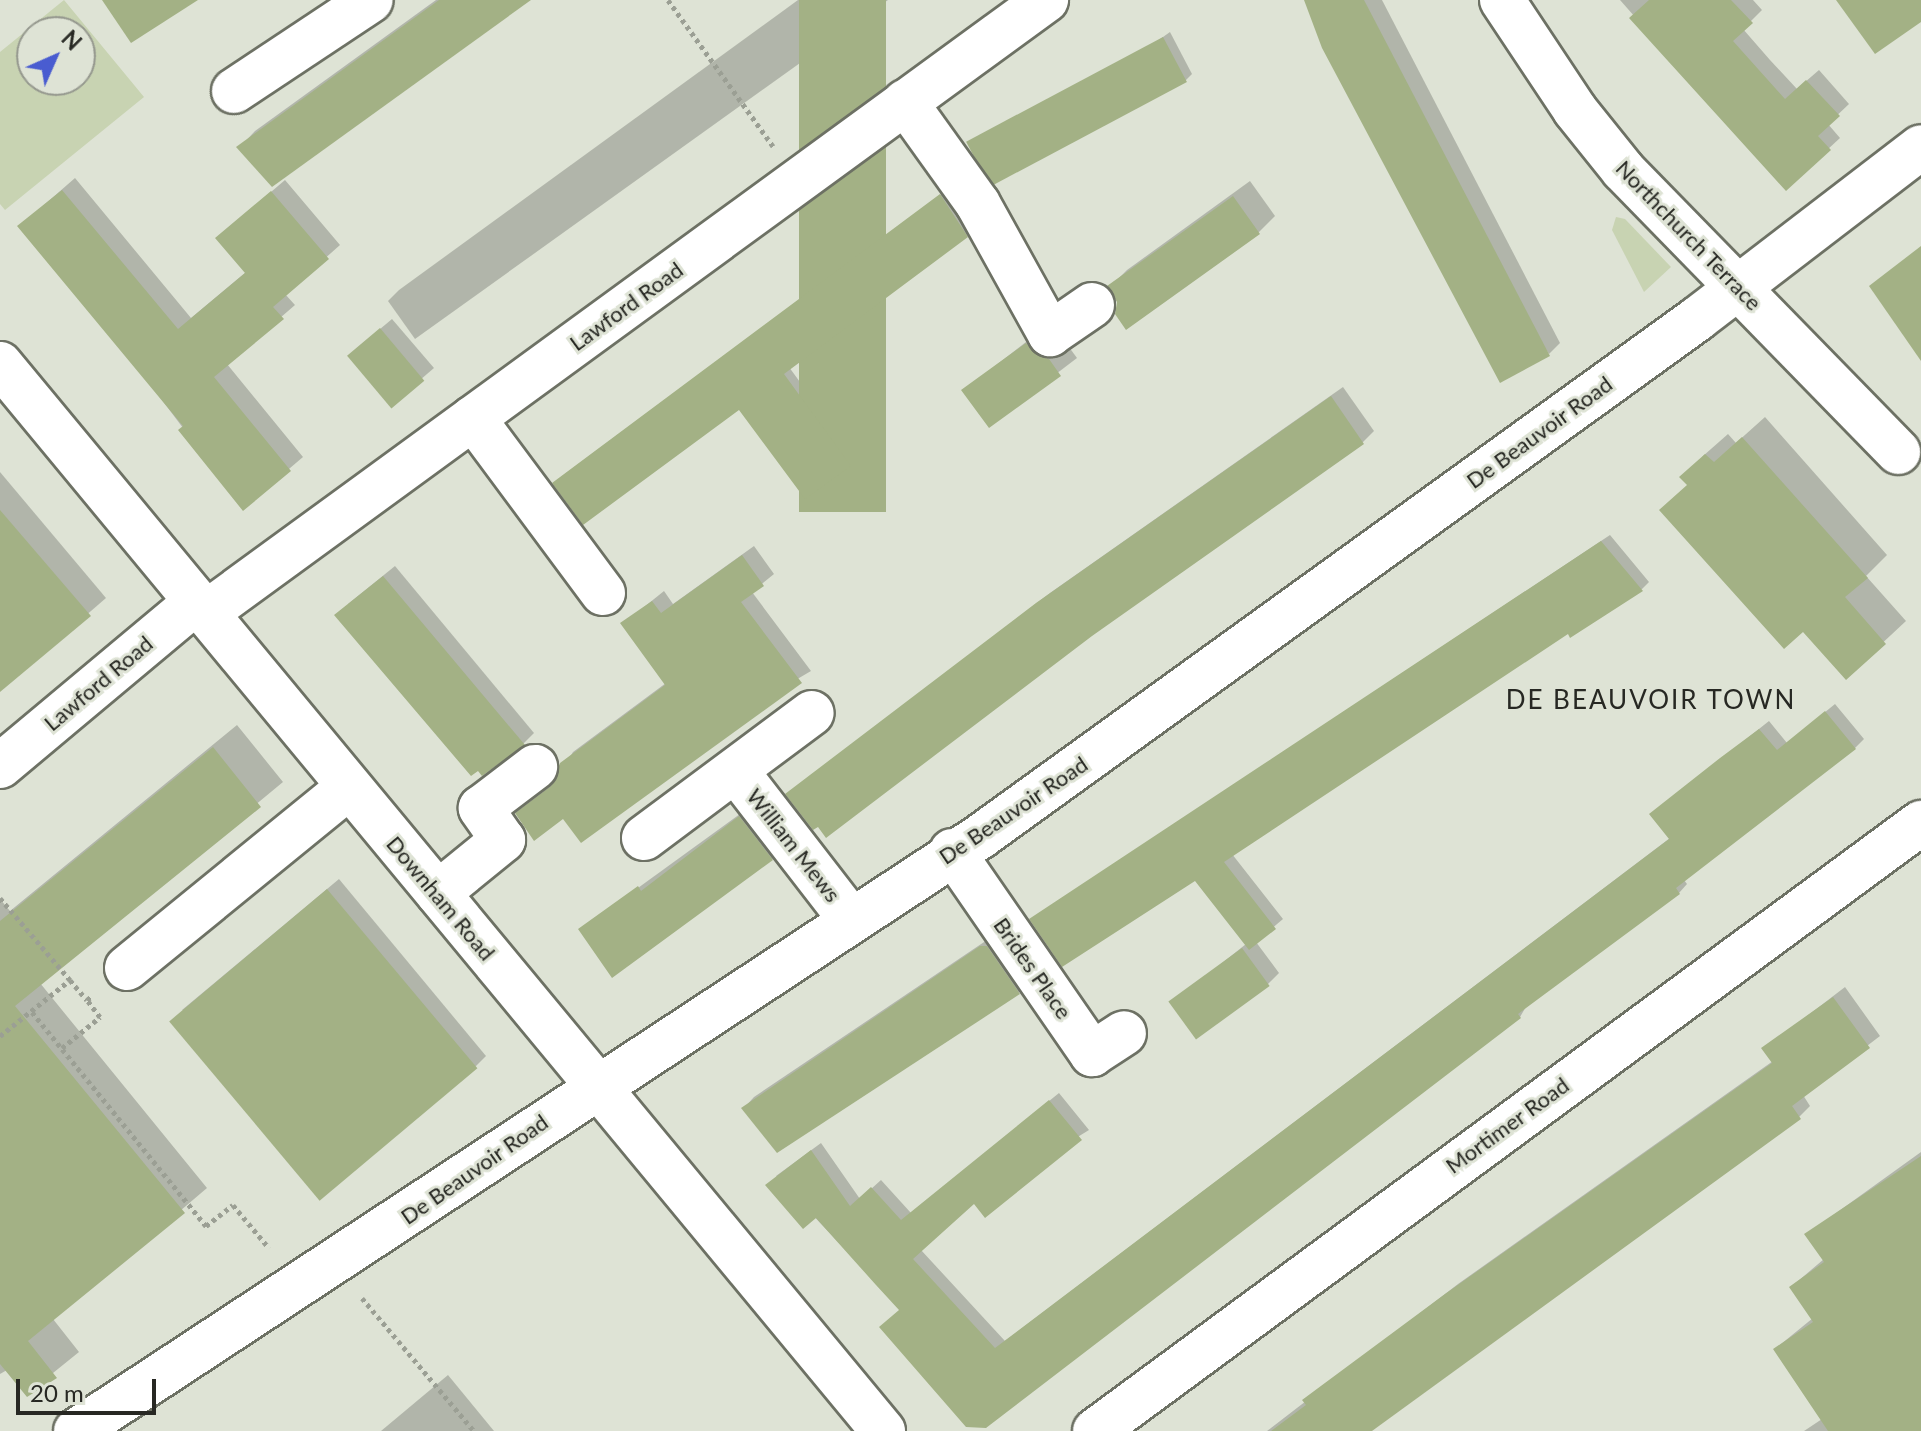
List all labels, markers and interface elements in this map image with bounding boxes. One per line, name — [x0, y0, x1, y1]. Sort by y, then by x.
north arrow — [16, 16, 96, 96]
text: N — [56, 25, 87, 56]
street label: Northchurch Terrace — [1610, 154, 1768, 316]
street label: Lawford Road — [564, 256, 688, 356]
street label: De Beauvoir Road — [1461, 370, 1617, 494]
street label: Lawford Road — [38, 630, 158, 736]
district label: DE BEAUVOIR TOWN — [1505, 684, 1797, 716]
street label: De Beauvoir Road — [934, 750, 1092, 870]
street label: William Mews — [742, 783, 846, 907]
street label: Downham Road — [381, 830, 501, 966]
street label: Brides Place — [988, 912, 1078, 1024]
street label: Mortimer Road — [1440, 1071, 1574, 1179]
street label: De Beauvoir Road — [395, 1108, 553, 1230]
scale bar — [20, 1363, 160, 1413]
text: 20 m — [30, 1378, 84, 1407]

